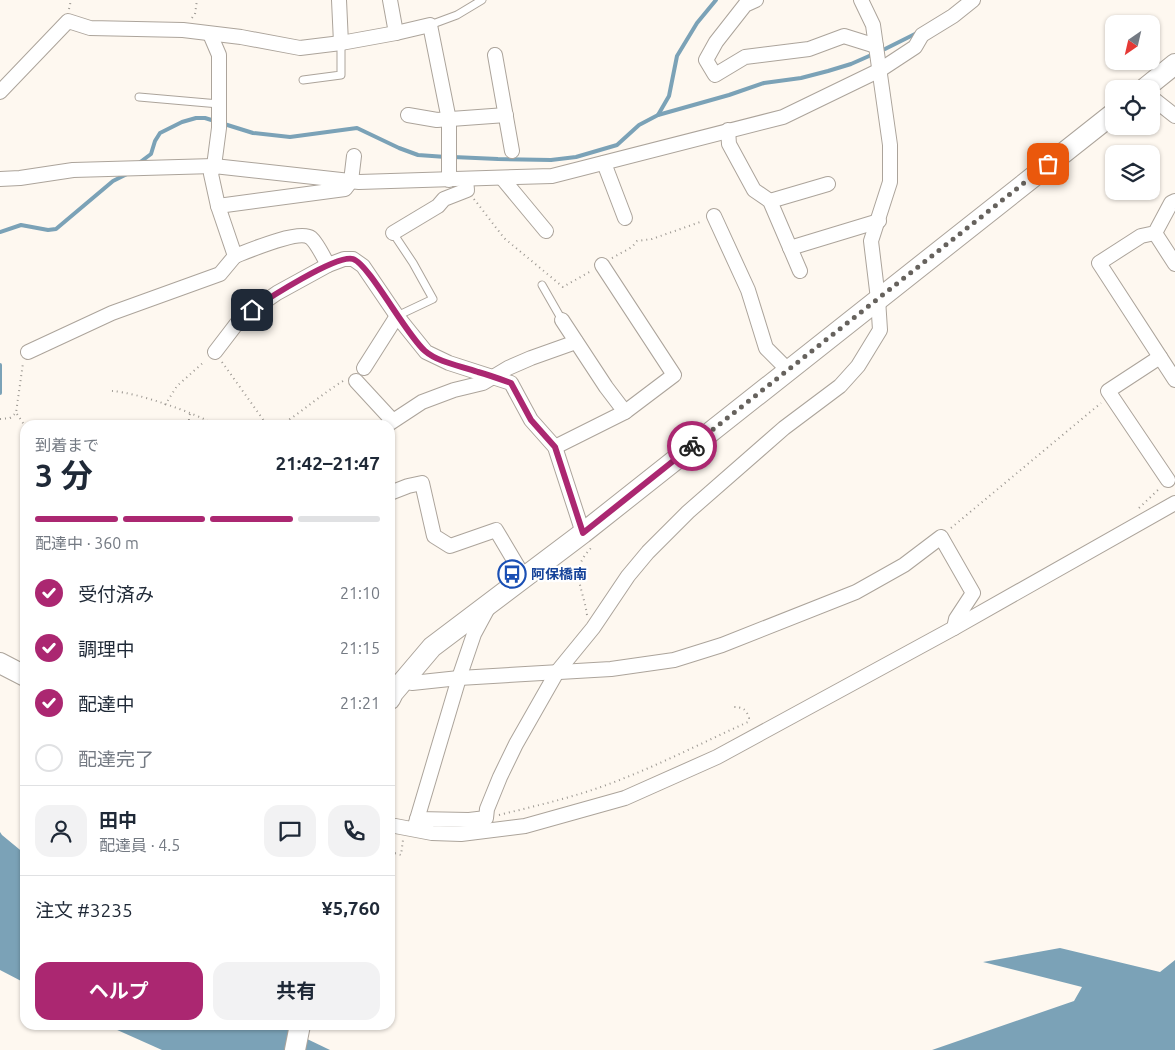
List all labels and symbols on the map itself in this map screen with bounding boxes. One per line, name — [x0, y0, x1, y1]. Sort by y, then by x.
north arrow — [1105, 15, 1160, 70]
pin — [1027, 143, 1069, 185]
pin — [231, 289, 273, 331]
courier — [667, 421, 717, 471]
bus stop icon: 阿保橋南 — [497, 559, 527, 589]
place label: 阿保橋南 — [531, 566, 587, 582]

